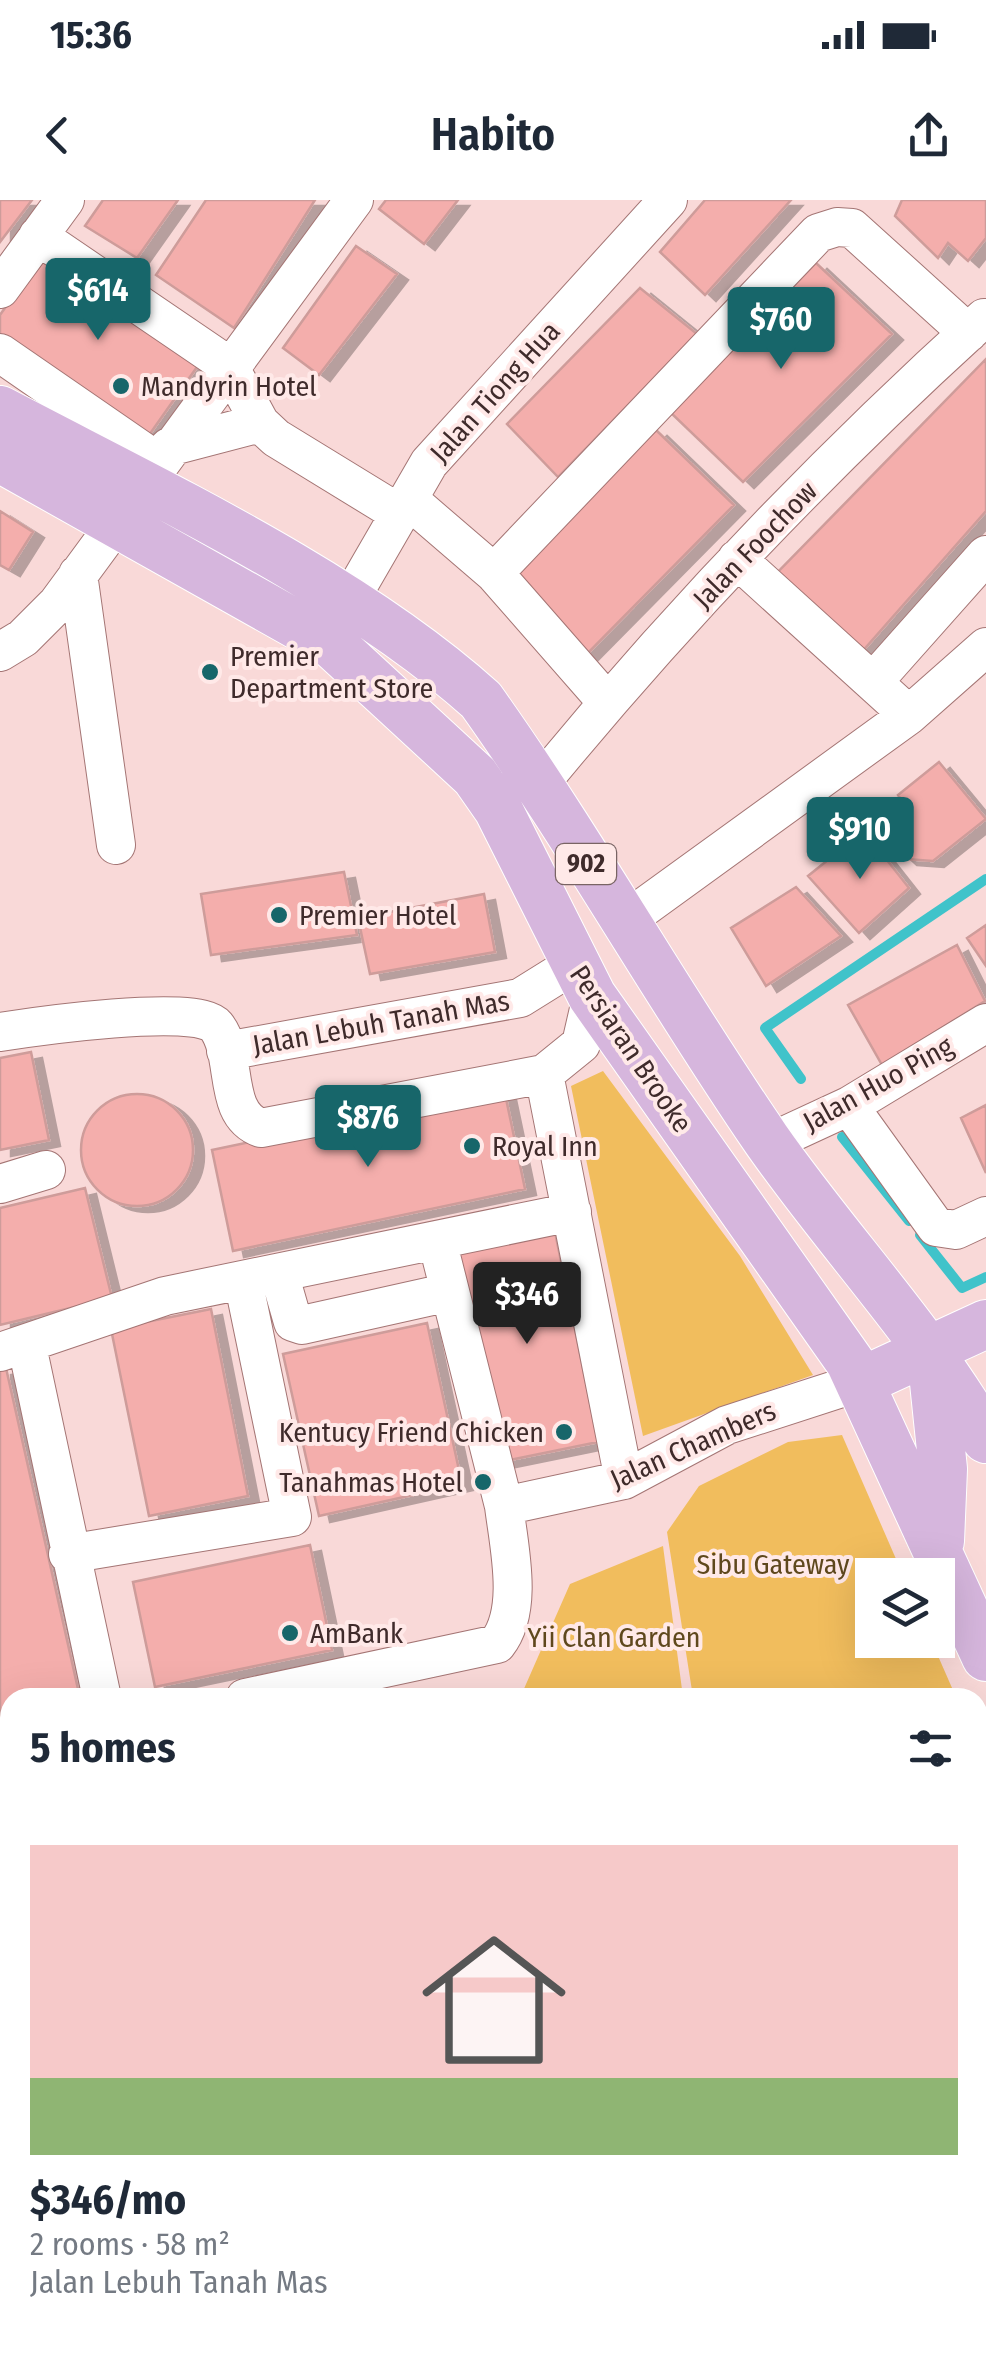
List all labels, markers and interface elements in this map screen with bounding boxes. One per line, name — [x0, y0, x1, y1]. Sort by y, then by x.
text: 15:36 — [50, 12, 132, 58]
icon: back — [30, 108, 85, 163]
text: Habito — [431, 108, 555, 162]
icon: share — [901, 108, 956, 163]
pin: $614 — [39, 258, 157, 343]
text: $614 — [67, 271, 129, 309]
pin: $760 — [722, 287, 840, 372]
text: $760 — [750, 300, 812, 338]
street label: Jalan Tiong Hua — [423, 315, 567, 469]
place label: Mandyrin Hotel — [141, 370, 317, 403]
marker: Mandyrin Hotel — [110, 375, 132, 397]
street label: Jalan Foochow — [686, 475, 824, 615]
place label: Premier Department Store — [230, 640, 433, 705]
marker: Premier Department Store — [199, 661, 221, 683]
pin: $910 — [801, 797, 919, 882]
text: $910 — [829, 810, 891, 848]
road number: 902 — [556, 844, 616, 884]
place label: Premier Hotel — [299, 899, 456, 932]
marker: Premier Hotel — [268, 904, 290, 926]
street label: Persiaran Brooke — [563, 959, 699, 1139]
street label: Jalan Lebuh Tanah Mas — [250, 984, 512, 1062]
street label: Jalan Huo Ping — [797, 1029, 959, 1139]
pin: $876 — [309, 1085, 427, 1170]
text: $876 — [337, 1098, 399, 1136]
place label: Royal Inn — [492, 1130, 598, 1163]
marker: Royal Inn — [461, 1135, 483, 1157]
pin: $346 — [468, 1262, 586, 1347]
text: $346 — [495, 1275, 559, 1313]
street label: Jalan Chambers — [605, 1394, 781, 1496]
place label: Kentucy Friend Chicken — [279, 1416, 544, 1449]
marker: Kentucy Friend Chicken — [553, 1421, 575, 1443]
place label: Tanahmas Hotel — [279, 1466, 463, 1499]
marker: Tanahmas Hotel — [472, 1471, 494, 1493]
park label: Sibu Gateway — [696, 1548, 850, 1581]
map controls — [855, 1558, 955, 1658]
button: layers — [855, 1558, 955, 1658]
place label: AmBank — [310, 1617, 404, 1650]
park label: Yii Clan Garden — [527, 1621, 701, 1654]
marker: AmBank — [279, 1622, 301, 1644]
icon: filters — [903, 1721, 958, 1776]
text: 5 homes — [30, 1723, 176, 1773]
icon: home — [404, 1910, 584, 2090]
text: $346/mo — [30, 2175, 186, 2225]
text: 2 rooms · 58 m² — [30, 2225, 230, 2263]
text: Jalan Lebuh Tanah Mas — [30, 2263, 328, 2301]

